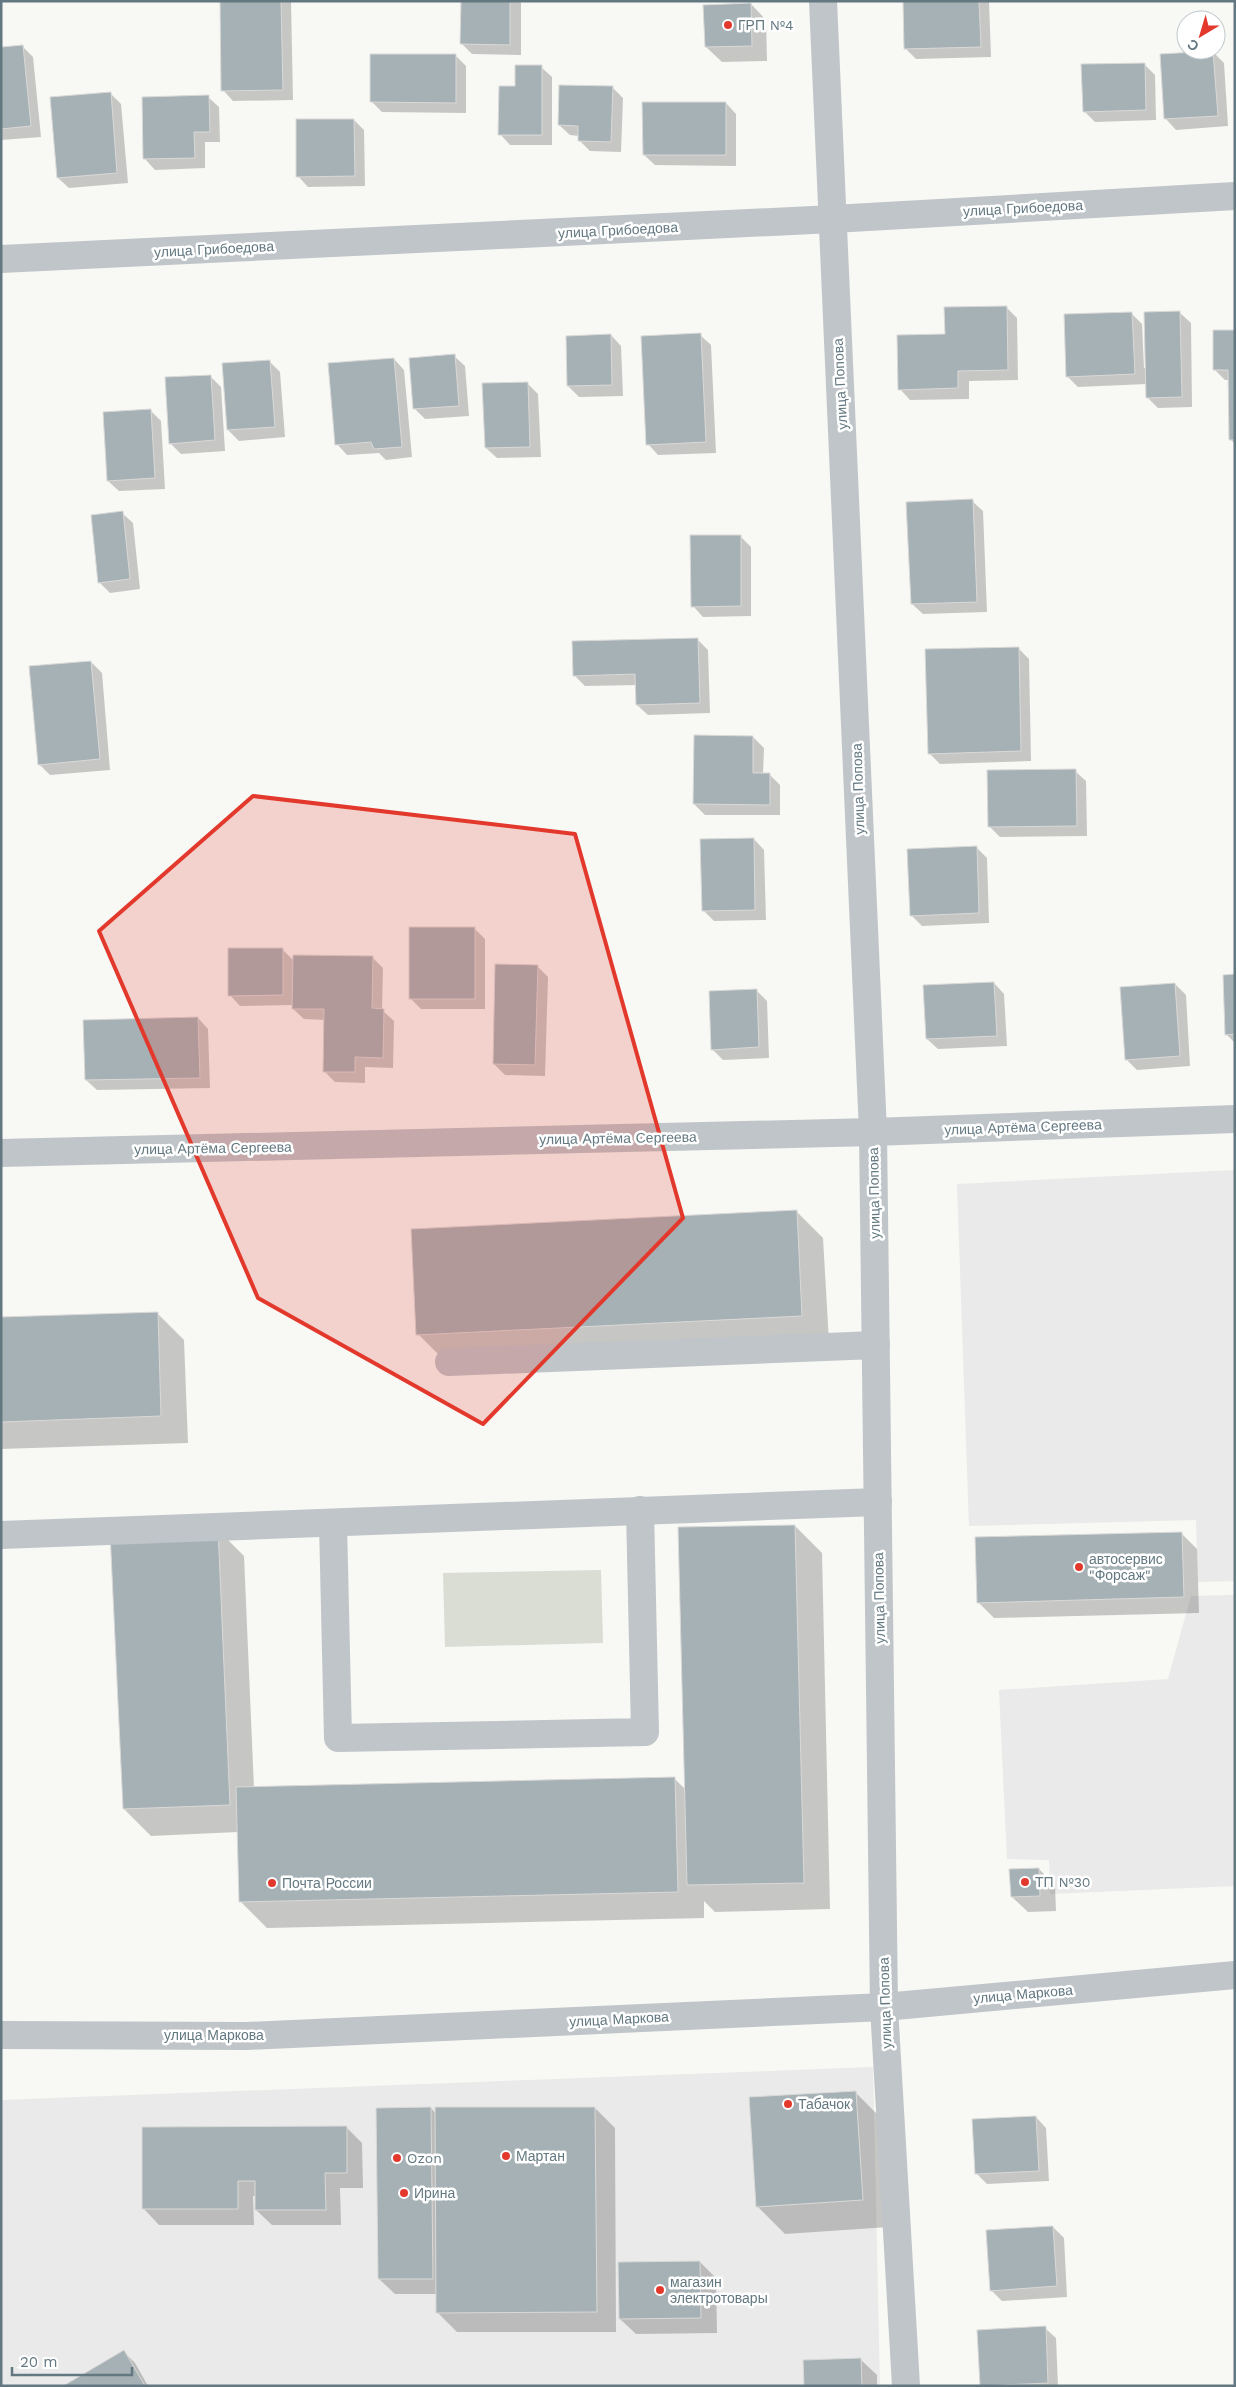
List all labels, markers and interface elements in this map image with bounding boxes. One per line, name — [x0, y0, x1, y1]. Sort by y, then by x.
north arrow — [1176, 10, 1226, 60]
place label: ГРП №4 — [738, 17, 794, 33]
marker: ГРП №4 — [722, 19, 734, 31]
text: С — [1184, 36, 1202, 55]
street label: улица Грибоедова — [963, 197, 1084, 219]
street label: улица Грибоедова — [558, 219, 679, 241]
street label: улица Грибоедова — [154, 238, 275, 260]
street label: улица Попова — [830, 338, 850, 430]
street label: улица Попова — [848, 743, 868, 835]
street label: улица Артёма Сергеева — [944, 1116, 1102, 1138]
street label: улица Артёма Сергеева — [539, 1129, 697, 1147]
street label: улица Артёма Сергеева — [134, 1139, 292, 1157]
street label: улица Попова — [865, 1147, 883, 1239]
place label: автосервис "Форсаж" — [1089, 1551, 1163, 1583]
street label: улица Попова — [870, 1552, 888, 1644]
marker: автосервис "Форсаж" — [1073, 1561, 1085, 1573]
place label: ТП №30 — [1035, 1874, 1091, 1890]
place label: Почта России — [282, 1875, 372, 1891]
marker: ТП №30 — [1019, 1876, 1031, 1888]
marker: Почта России — [266, 1877, 278, 1889]
street label: улица Попова — [875, 1957, 895, 2049]
street label: улица Маркова — [973, 1982, 1074, 2006]
street label: улица Маркова — [569, 2008, 669, 2030]
street label: улица Маркова — [164, 2027, 264, 2043]
place label: Табачок — [798, 2096, 851, 2112]
marker: Табачок — [782, 2098, 794, 2110]
place label: Мартан — [516, 2148, 565, 2164]
place label: Ozon — [407, 2150, 442, 2166]
marker: Мартан — [500, 2150, 512, 2162]
marker: Ozon — [391, 2152, 403, 2164]
place label: Ирина — [414, 2185, 455, 2201]
marker: Ирина — [398, 2187, 410, 2199]
place label: магазин электротовары — [670, 2274, 768, 2306]
marker: магазин электротовары — [654, 2284, 666, 2296]
scale bar — [12, 2344, 132, 2376]
text: 20 m — [20, 2353, 58, 2371]

